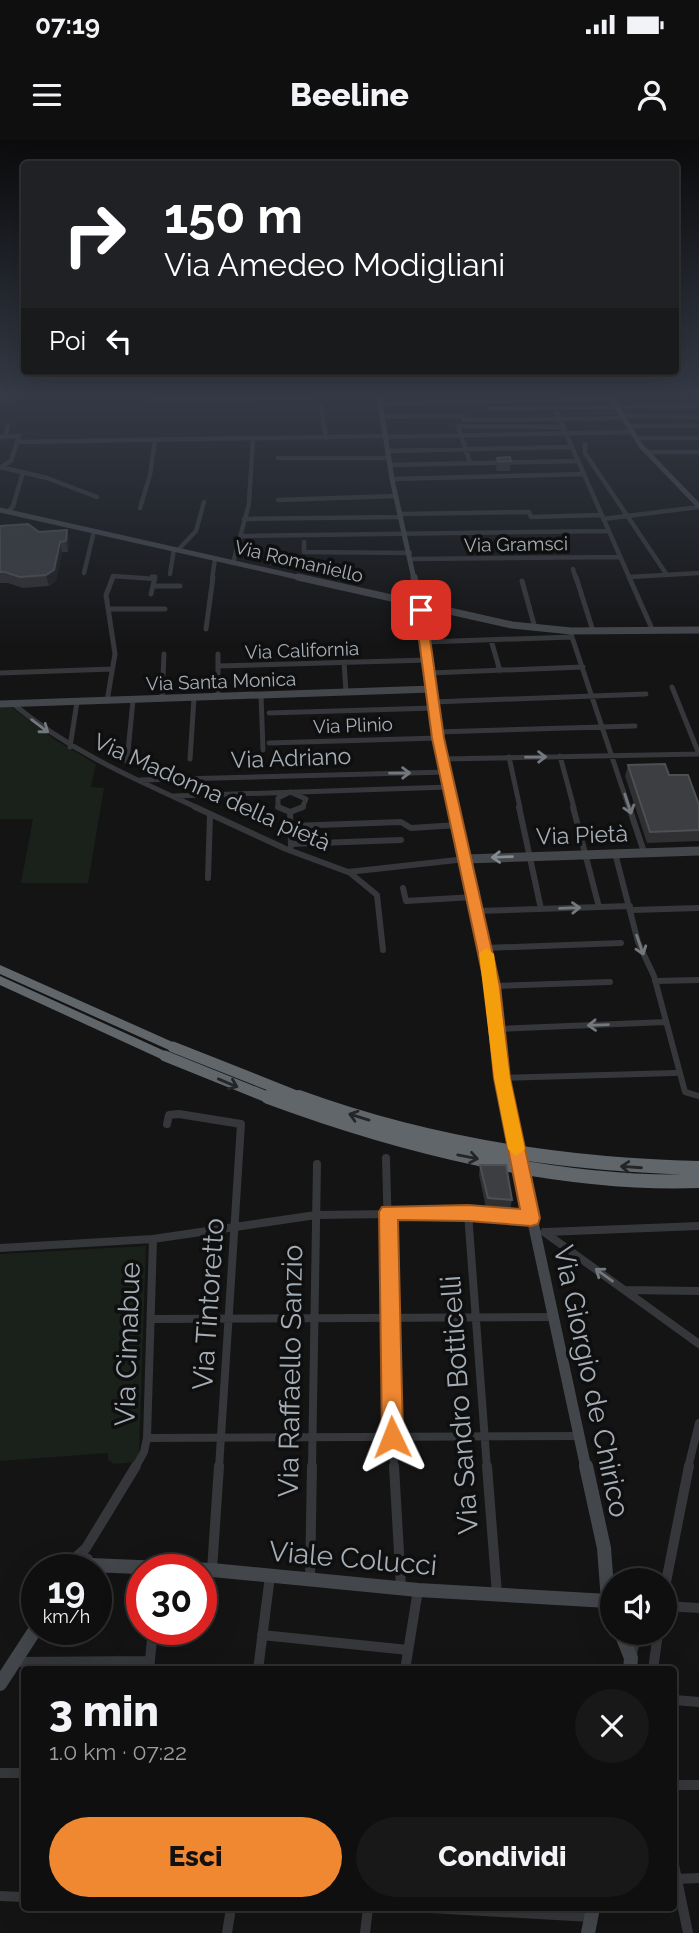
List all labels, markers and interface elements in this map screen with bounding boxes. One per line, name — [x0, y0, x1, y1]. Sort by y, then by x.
text: 07:19 — [35, 10, 100, 40]
icon: menu — [28, 76, 66, 114]
text: Beeline — [290, 76, 409, 113]
icon: person — [633, 76, 671, 114]
text: 150 m — [164, 187, 303, 244]
icon: right — [49, 189, 140, 280]
text: Via Amedeo Modigliani — [164, 246, 505, 283]
icon: left — [100, 322, 138, 360]
text: Poi — [49, 326, 86, 356]
street label: Via Gramsci — [464, 532, 568, 556]
street label: Via Romaniello — [232, 535, 366, 587]
pin — [391, 580, 451, 640]
icon: arrive — [402, 591, 440, 629]
street label: Via California — [244, 637, 360, 663]
street label: Via Santa Monica — [145, 667, 297, 695]
street label: Via Plinio — [313, 713, 393, 737]
one-way arrow — [31, 718, 50, 733]
street label: Via Madonna della pietà — [90, 727, 335, 856]
street label: Via Adriano — [230, 742, 352, 773]
one-way arrow — [524, 750, 547, 763]
one-way arrow — [388, 766, 411, 779]
one-way arrow — [623, 792, 635, 814]
street label: Via Pietà — [536, 819, 628, 850]
one-way arrow — [491, 851, 514, 864]
one-way arrow — [558, 902, 581, 915]
one-way arrow — [635, 933, 647, 955]
one-way arrow — [587, 1019, 610, 1032]
one-way arrow — [216, 1077, 238, 1090]
one-way arrow — [349, 1110, 371, 1123]
one-way arrow — [456, 1151, 479, 1165]
one-way arrow — [620, 1160, 643, 1173]
street label: Via Tintoretto — [186, 1217, 231, 1391]
street label: Via Giorgio de Chirico — [547, 1242, 636, 1520]
street label: Via Raffaello Sanzio — [272, 1244, 309, 1498]
street label: Via Cimabue — [108, 1261, 147, 1427]
one-way arrow — [595, 1268, 614, 1283]
street label: Via Sandro Botticelli — [434, 1274, 485, 1536]
position arrow — [355, 1400, 429, 1474]
street label: Viale Colucci — [268, 1535, 438, 1582]
speed limit sign: 30 — [126, 1554, 217, 1645]
map controls — [600, 1568, 677, 1645]
button: sound — [600, 1568, 677, 1645]
text: 19 — [48, 1570, 85, 1611]
text: km/h — [43, 1606, 90, 1627]
text: 3 min — [49, 1687, 159, 1736]
button: close — [575, 1689, 649, 1763]
text: 1.0 km · 07:22 — [49, 1738, 187, 1765]
button: Esci — [49, 1817, 342, 1897]
button: Condividi — [356, 1817, 649, 1897]

